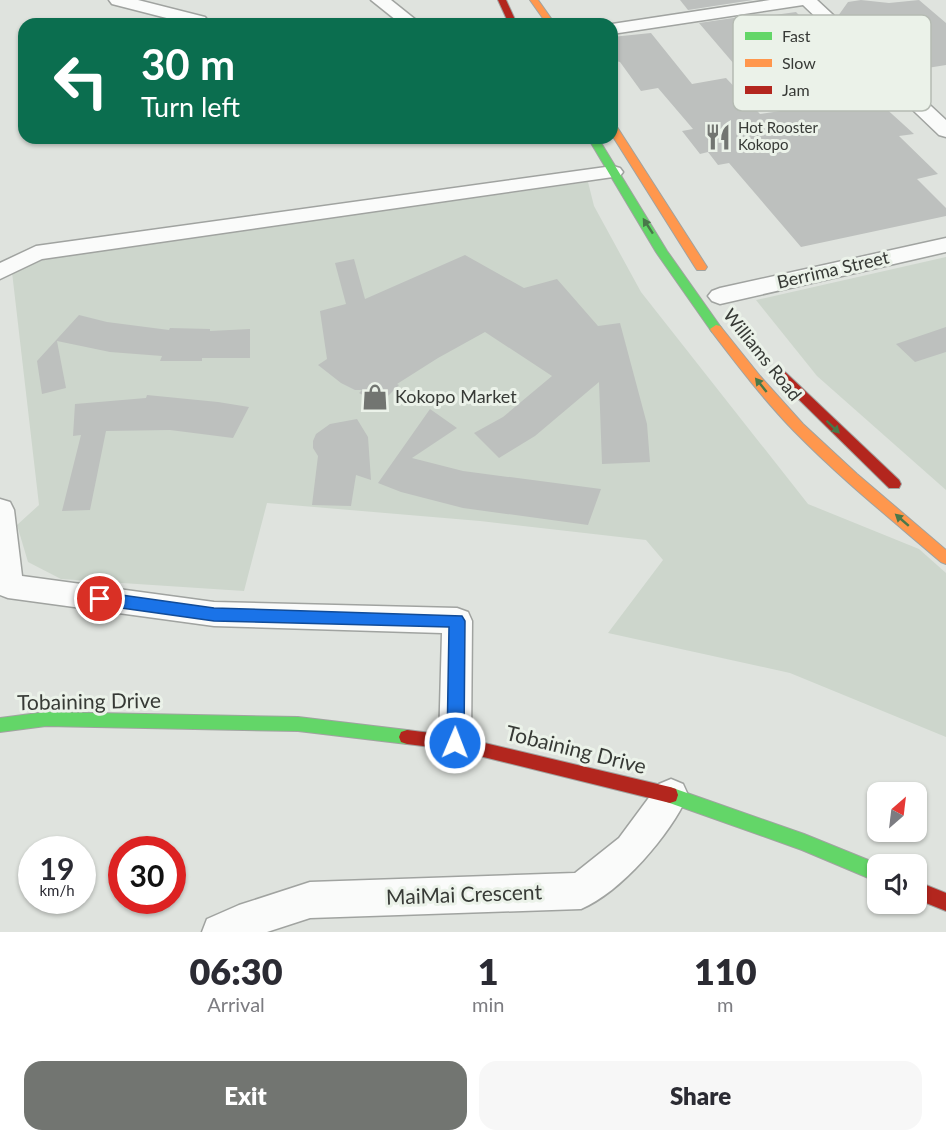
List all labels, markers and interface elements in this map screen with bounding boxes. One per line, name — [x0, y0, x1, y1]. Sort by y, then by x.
legend — [733, 15, 931, 111]
text: Fast — [782, 26, 811, 45]
text: 30 m — [141, 39, 235, 89]
icon: left — [42, 42, 120, 120]
text: Slow — [782, 53, 816, 72]
text: Jam — [782, 80, 810, 99]
text: Turn left — [141, 90, 240, 123]
place label: Hot Rooster Kokopo — [738, 118, 818, 153]
restaurant icon: Hot Rooster Kokopo — [703, 122, 733, 152]
one-way arrow — [642, 218, 653, 235]
street label: Berrima Street — [775, 245, 891, 293]
street label: Williams Road — [719, 304, 807, 405]
one-way arrow — [754, 377, 767, 393]
shop icon: Kokopo Market — [360, 382, 390, 412]
place label: Kokopo Market — [395, 385, 517, 407]
one-way arrow — [825, 420, 840, 434]
one-way arrow — [894, 513, 910, 526]
pin — [74, 573, 125, 624]
icon: arrive — [83, 582, 116, 615]
street label: Tobaining Drive — [17, 687, 161, 714]
position arrow — [423, 711, 487, 775]
street label: Tobaining Drive — [504, 719, 649, 778]
north arrow — [867, 782, 927, 842]
map controls — [867, 782, 927, 914]
speed limit sign: 30 — [108, 836, 186, 914]
text: 19 — [40, 850, 74, 886]
button: sound — [867, 854, 927, 914]
street label: MaiMai Crescent — [386, 878, 543, 909]
text: km/h — [39, 881, 75, 899]
text: 06:30 — [189, 949, 283, 993]
text: 1 — [478, 949, 499, 993]
text: 110 — [694, 949, 757, 993]
text: Arrival — [207, 992, 265, 1016]
text: min — [472, 992, 504, 1016]
text: m — [717, 992, 733, 1016]
button: Exit — [24, 1061, 467, 1130]
button: Share — [479, 1061, 922, 1130]

